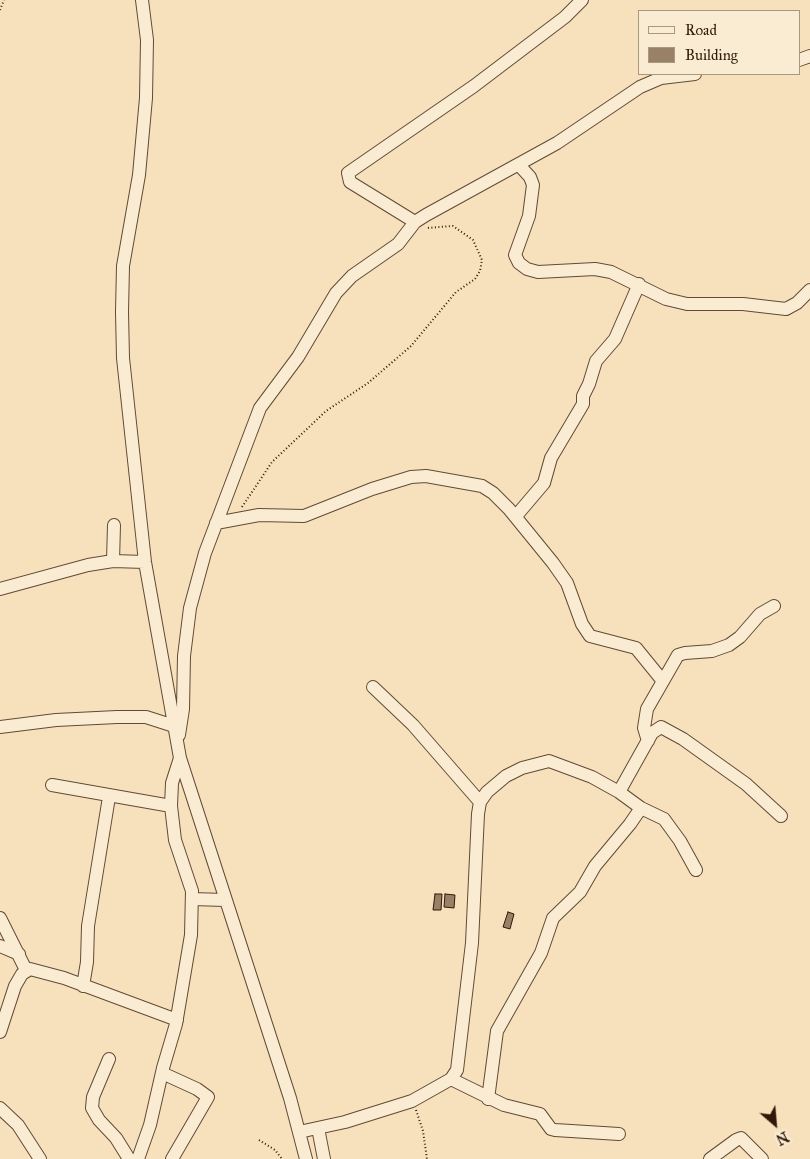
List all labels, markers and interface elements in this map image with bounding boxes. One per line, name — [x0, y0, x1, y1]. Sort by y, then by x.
legend — [638, 10, 800, 75]
text: Road — [685, 21, 717, 39]
text: Building — [685, 46, 738, 64]
north arrow — [750, 1099, 800, 1149]
text: N — [773, 1128, 791, 1148]

